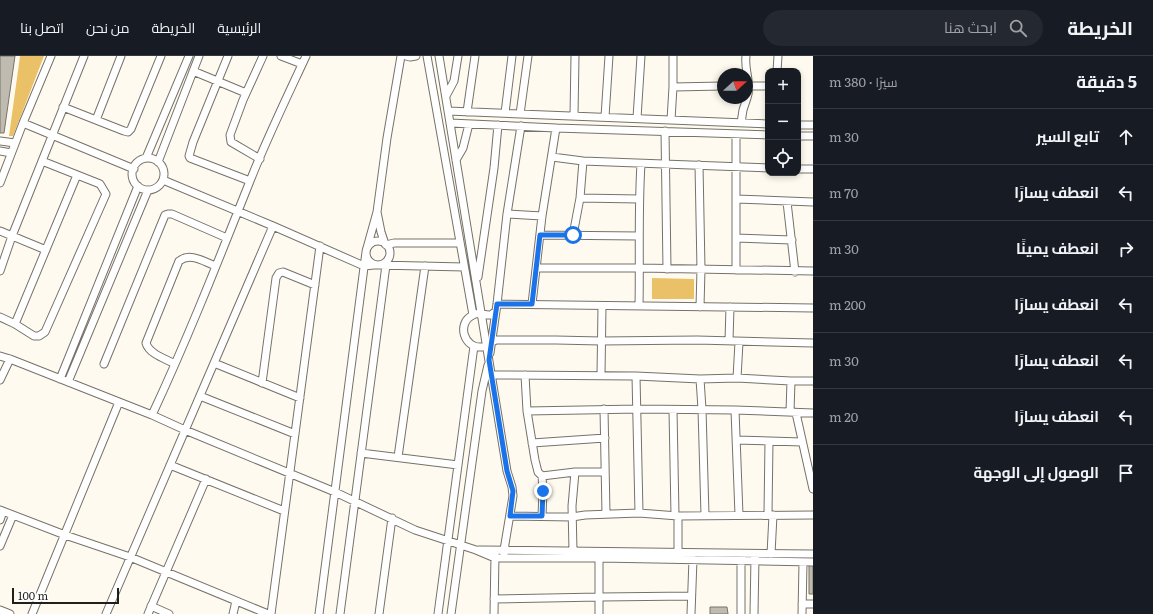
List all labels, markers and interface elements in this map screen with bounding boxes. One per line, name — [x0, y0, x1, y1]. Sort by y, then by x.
search box — [763, 10, 1043, 46]
text: الخريطة — [1067, 13, 1133, 41]
text: ابحث هنا — [944, 15, 997, 38]
text: اتصل بنا — [20, 17, 64, 37]
text: من نحن — [86, 17, 130, 37]
text: الخريطة — [152, 17, 195, 37]
text: الرئيسية — [217, 17, 261, 37]
icon: search — [1007, 17, 1029, 39]
north arrow — [717, 68, 753, 104]
map controls — [765, 68, 801, 176]
button: + — [765, 68, 801, 104]
text: 5 دقيقة — [1076, 68, 1137, 93]
text: سيرًا · 380 m — [829, 72, 897, 91]
button: − — [765, 104, 801, 140]
text: تابع السير — [1036, 124, 1099, 147]
icon: ahead — [1115, 126, 1137, 148]
text: 30 m — [829, 127, 859, 146]
button: locate — [765, 140, 801, 176]
text: انعطف يسارًا — [1014, 180, 1099, 203]
icon: left — [1115, 182, 1137, 204]
text: 70 m — [829, 183, 858, 202]
route start — [564, 226, 582, 244]
text: انعطف يمينًا — [1016, 236, 1099, 259]
icon: right — [1115, 238, 1137, 260]
text: 30 m — [829, 239, 859, 258]
text: انعطف يسارًا — [1014, 292, 1099, 315]
icon: left — [1115, 294, 1137, 316]
text: 200 m — [829, 295, 866, 314]
text: انعطف يسارًا — [1014, 348, 1099, 371]
icon: left — [1115, 350, 1137, 372]
text: 30 m — [829, 351, 859, 370]
text: انعطف يسارًا — [1014, 404, 1099, 427]
icon: left — [1115, 406, 1137, 428]
text: 20 m — [829, 407, 858, 426]
text: الوصول إلى الوجهة — [973, 460, 1099, 483]
icon: arrive — [1115, 462, 1137, 484]
route end — [534, 482, 552, 500]
scale bar — [12, 586, 119, 605]
text: 100 m — [18, 587, 48, 603]

